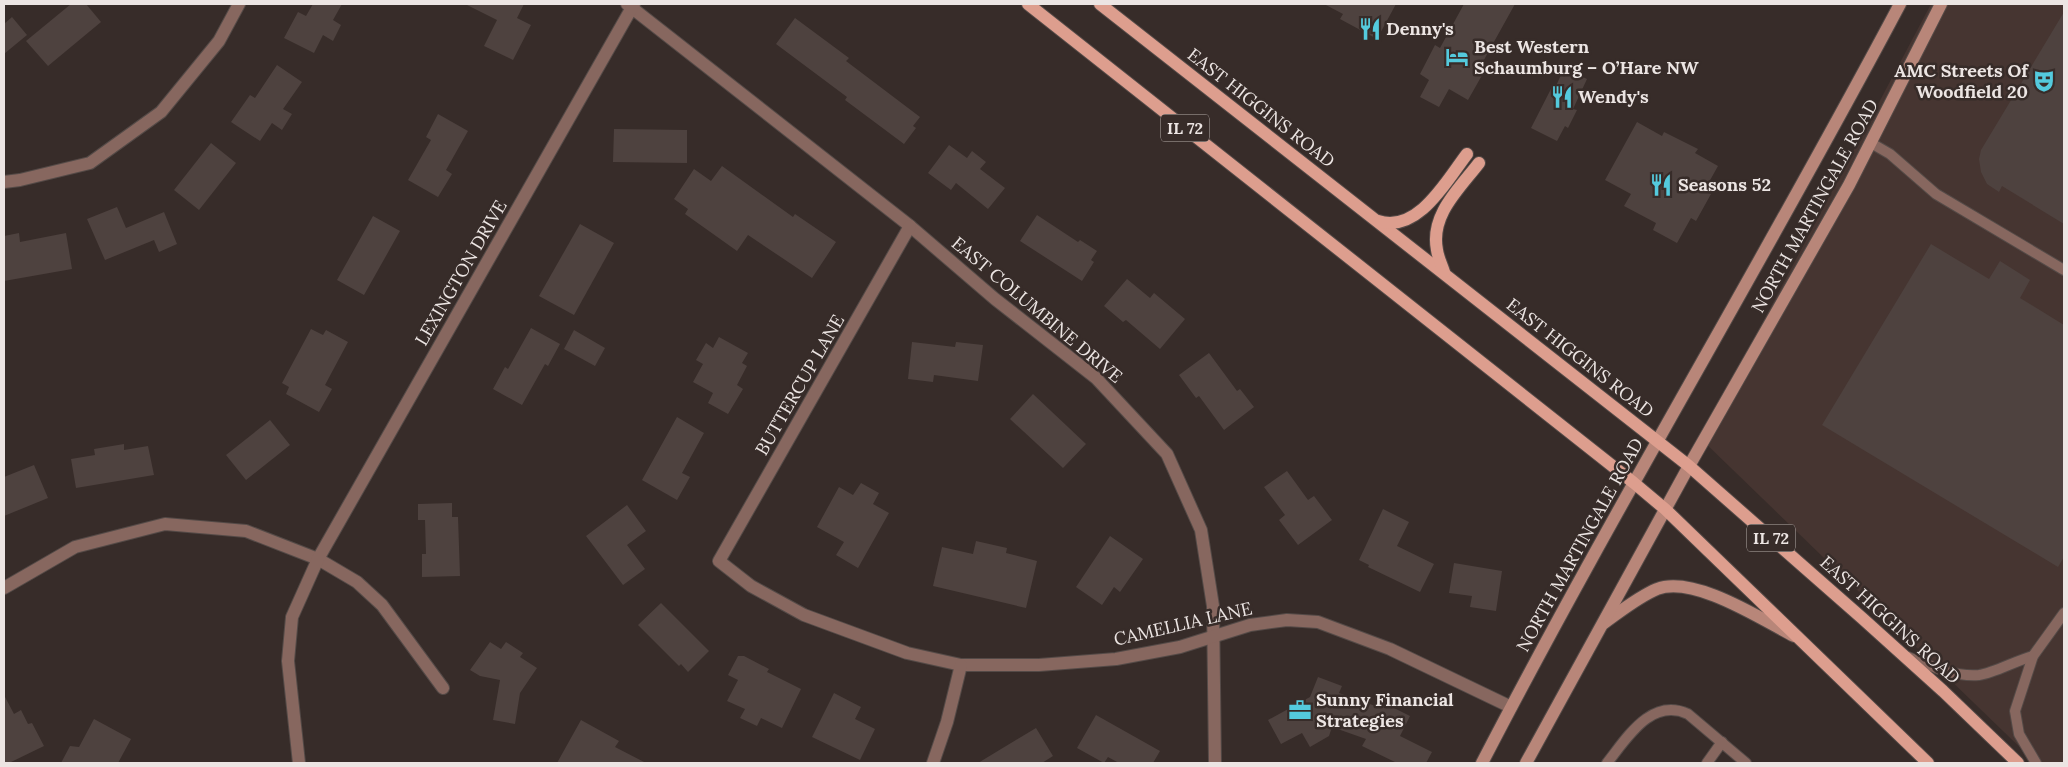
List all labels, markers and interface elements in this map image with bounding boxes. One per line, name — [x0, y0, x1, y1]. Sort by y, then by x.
restaurant icon: Denny's — [1357, 16, 1383, 42]
place label: Denny's — [1386, 17, 1454, 40]
place label: Best Western Schaumburg – O’Hare NW — [1474, 35, 1699, 79]
street label: EAST HIGGINS ROAD — [1183, 43, 1340, 172]
hotel icon: Best Western Schaumburg – O’Hare NW — [1444, 44, 1470, 70]
place label: AMC Streets Of Woodfield 20 — [1894, 59, 2029, 103]
theatre icon: AMC Streets Of Woodfield 20 — [2031, 68, 2057, 94]
restaurant icon: Wendy's — [1549, 84, 1575, 110]
place label: Wendy's — [1578, 85, 1649, 108]
street label: NORTH MARTINGALE ROAD — [1746, 95, 1883, 317]
road number: IL 72 — [1161, 115, 1209, 142]
restaurant icon: Seasons 52 — [1648, 172, 1674, 198]
place label: Seasons 52 — [1678, 173, 1771, 196]
street label: LEXINGTON DRIVE — [410, 196, 512, 350]
street label: EAST COLUMBINE DRIVE — [947, 231, 1127, 388]
street label: EAST HIGGINS ROAD — [1502, 293, 1659, 422]
street label: BUTTERCUP LANE — [750, 310, 849, 459]
street label: NORTH MARTINGALE ROAD — [1511, 434, 1648, 656]
road number: IL 72 — [1747, 524, 1795, 552]
street label: EAST HIGGINS ROAD — [1815, 551, 1965, 689]
street label: CAMELLIA LANE — [1112, 596, 1254, 651]
place label: Sunny Financial Strategies — [1316, 688, 1454, 732]
office icon: Sunny Financial Strategies — [1287, 697, 1313, 723]

